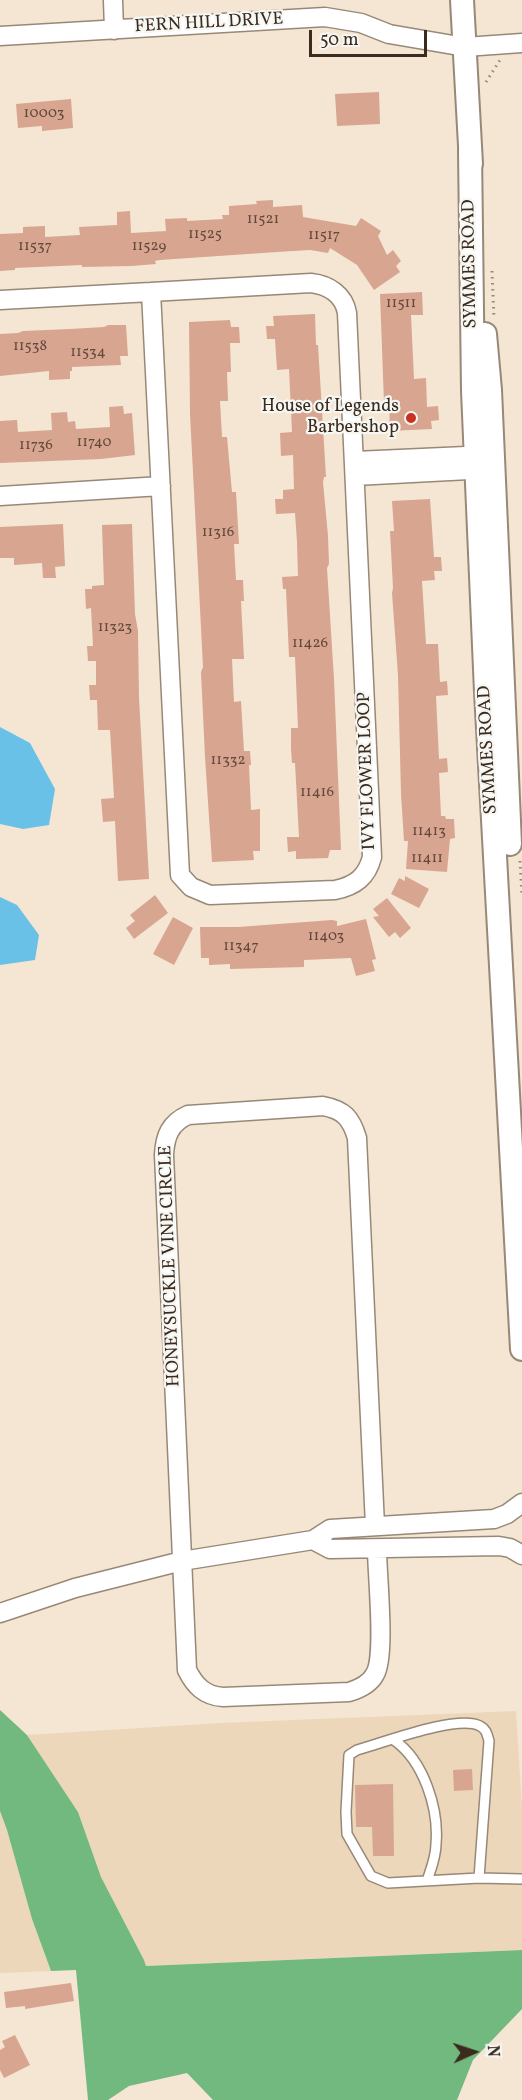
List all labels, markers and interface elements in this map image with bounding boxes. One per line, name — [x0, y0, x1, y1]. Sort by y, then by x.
street label: FERN HILL DRIVE — [134, 9, 284, 39]
scale bar — [312, 18, 430, 56]
text: 50 m — [320, 28, 359, 53]
house number: 10003 — [24, 105, 64, 123]
street label: SYMMES ROAD — [459, 199, 483, 329]
house number: 11521 — [247, 211, 279, 229]
house number: 11525 — [188, 226, 222, 244]
house number: 11517 — [308, 227, 340, 245]
house number: 11537 — [18, 238, 52, 256]
house number: 11529 — [132, 238, 166, 256]
house number: 11511 — [386, 295, 416, 313]
house number: 11538 — [13, 338, 47, 356]
house number: 11534 — [70, 344, 106, 362]
place label: House of Legends Barbershop — [262, 397, 399, 440]
marker: House of Legends Barbershop — [404, 411, 418, 425]
house number: 11740 — [76, 434, 112, 452]
house number: 11736 — [19, 437, 53, 455]
house number: 11316 — [202, 524, 234, 542]
house number: 11323 — [98, 619, 132, 637]
house number: 11426 — [292, 635, 328, 653]
street label: SYMMES ROAD — [475, 685, 503, 815]
street label: IVY FLOWER LOOP — [354, 691, 382, 851]
house number: 11332 — [211, 752, 245, 770]
house number: 11416 — [300, 784, 334, 802]
house number: 11413 — [412, 823, 446, 841]
house number: 11411 — [411, 850, 443, 868]
house number: 11403 — [308, 928, 344, 946]
house number: 11347 — [223, 938, 259, 956]
street label: HONEYSUCKLE VINE CIRCLE — [156, 1145, 186, 1387]
north arrow — [444, 2022, 504, 2082]
text: N — [481, 2045, 503, 2057]

